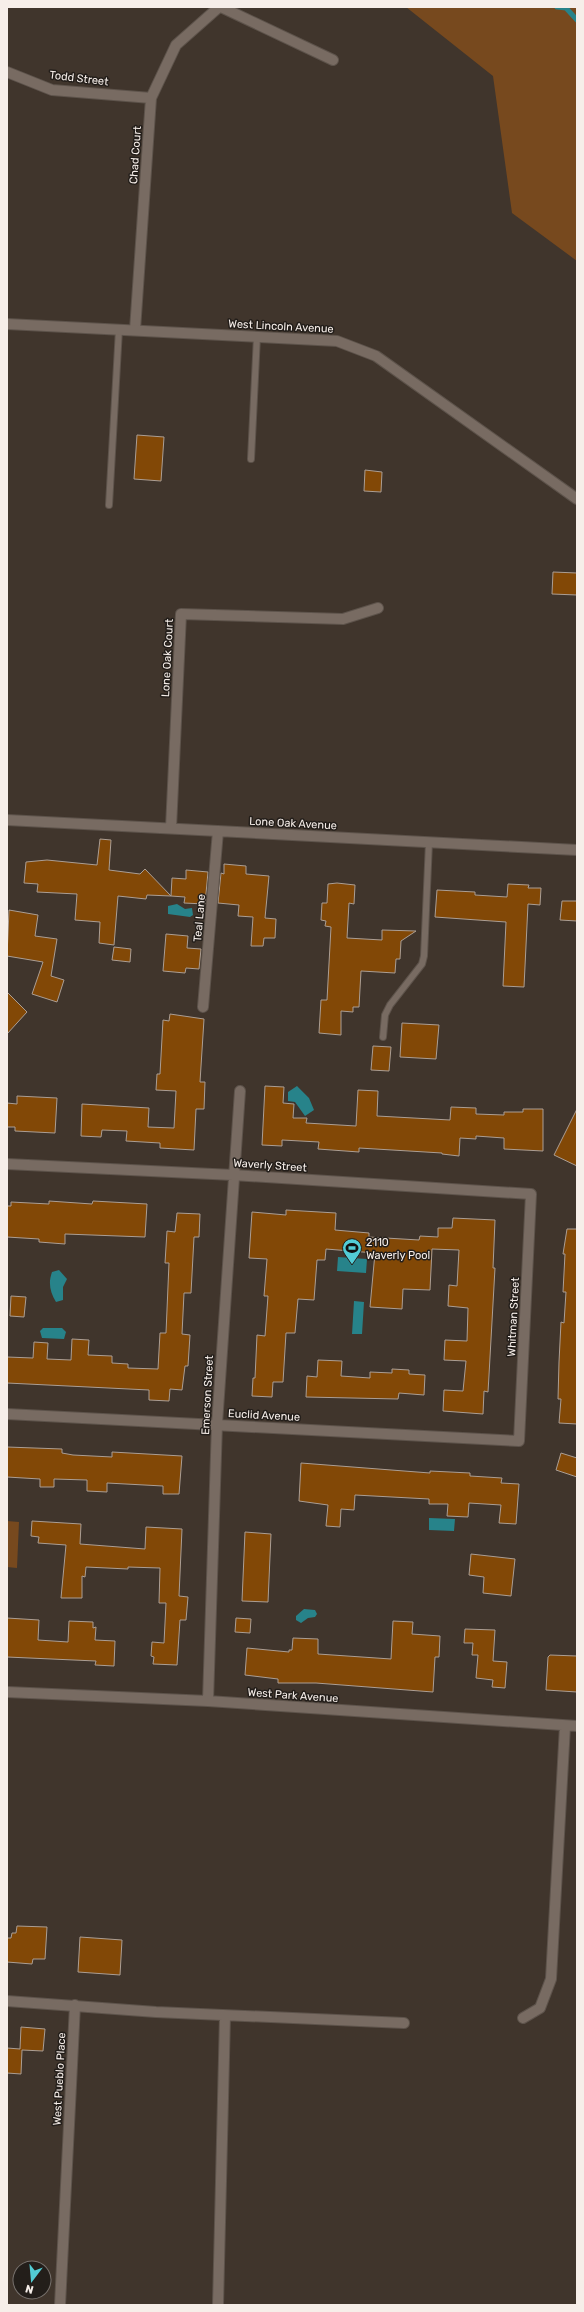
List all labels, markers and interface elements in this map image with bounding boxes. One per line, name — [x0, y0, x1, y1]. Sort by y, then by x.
street label: Todd Street — [49, 68, 110, 89]
street label: Chad Court — [127, 125, 144, 184]
street label: West Lincoln Avenue — [228, 317, 334, 336]
street label: Lone Oak Court — [159, 618, 176, 698]
street label: Lone Oak Avenue — [249, 815, 337, 832]
street label: Teal Lane — [191, 894, 208, 943]
street label: Waverly Street — [233, 1156, 308, 1175]
place label: 2110 Waverly Pool — [366, 1236, 430, 1262]
sports icon: 2110 Waverly Pool — [341, 1237, 363, 1265]
street label: Whitman Street — [505, 1276, 522, 1357]
street label: Emerson Street — [199, 1354, 216, 1435]
street label: Euclid Avenue — [228, 1407, 300, 1424]
street label: West Park Avenue — [247, 1686, 339, 1705]
street label: West Pueblo Place — [51, 2032, 68, 2126]
north arrow — [12, 2260, 52, 2300]
text: N — [24, 2282, 35, 2296]

